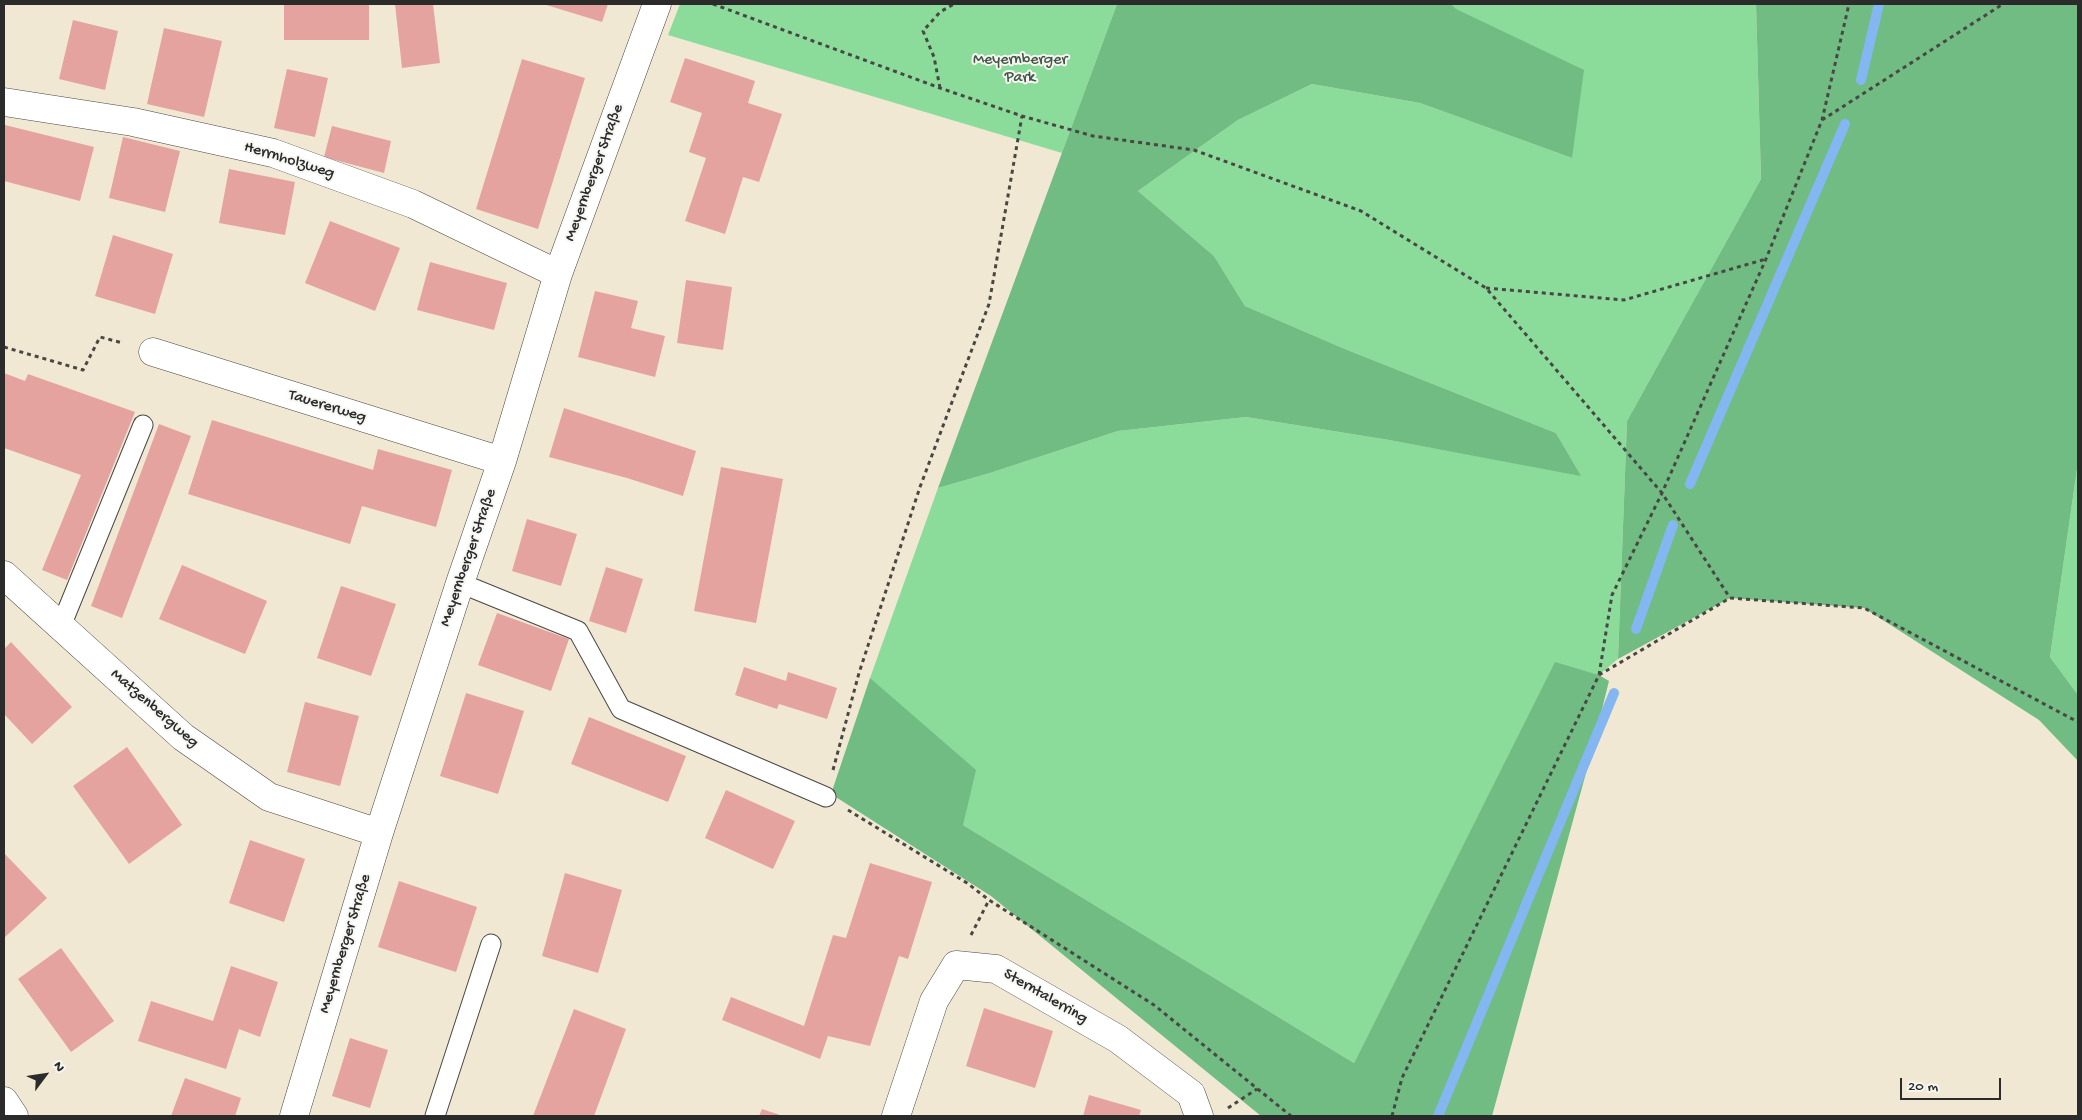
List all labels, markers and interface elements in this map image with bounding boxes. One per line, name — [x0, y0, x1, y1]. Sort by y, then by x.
park label: Meyernberger Park — [973, 51, 1067, 89]
street label: Meyernberger Straße — [561, 102, 629, 244]
street label: Herrnholzweg — [241, 138, 337, 184]
street label: Tauererweg — [286, 386, 368, 428]
street label: Meyernberger Straße — [436, 487, 502, 629]
street label: Matzenbergweg — [106, 665, 202, 753]
street label: Meyernberger Straße — [316, 872, 376, 1016]
street label: Sterntalerring — [999, 965, 1091, 1029]
north arrow — [20, 1050, 70, 1100]
text: N — [49, 1059, 68, 1075]
scale bar — [1902, 1068, 2003, 1100]
text: 20 m — [1908, 1078, 1938, 1096]

